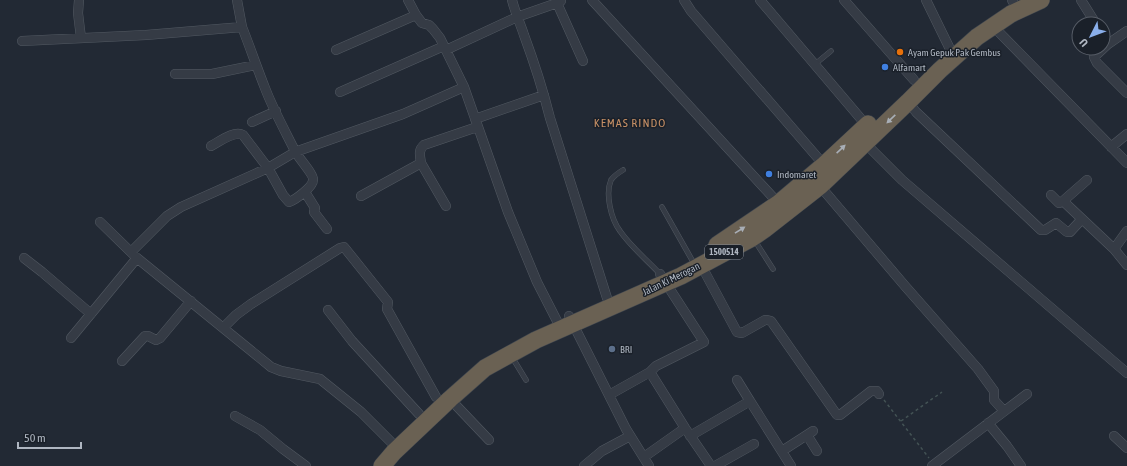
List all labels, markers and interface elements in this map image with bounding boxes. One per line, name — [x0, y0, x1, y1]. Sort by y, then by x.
north arrow — [1071, 16, 1111, 56]
text: U — [1077, 36, 1090, 49]
marker: Ayam Gepuk Pak Gembus — [895, 47, 905, 57]
place label: Ayam Gepuk Pak Gembus — [908, 47, 1001, 58]
marker: Alfamart — [880, 62, 890, 72]
place label: Alfamart — [893, 62, 926, 73]
one-way arrow — [886, 114, 896, 123]
district label: KEMAS RINDO — [594, 116, 666, 130]
one-way arrow — [836, 144, 846, 154]
marker: Indomaret — [764, 169, 774, 179]
place label: Indomaret — [777, 169, 816, 180]
one-way arrow — [734, 227, 746, 234]
road number: 1500514 — [705, 245, 743, 259]
street label: Jalan Ki Merogan — [641, 260, 702, 298]
marker: BRI — [607, 344, 617, 354]
place label: BRI — [620, 344, 632, 355]
scale bar — [18, 424, 81, 450]
text: 50 m — [24, 431, 46, 445]

